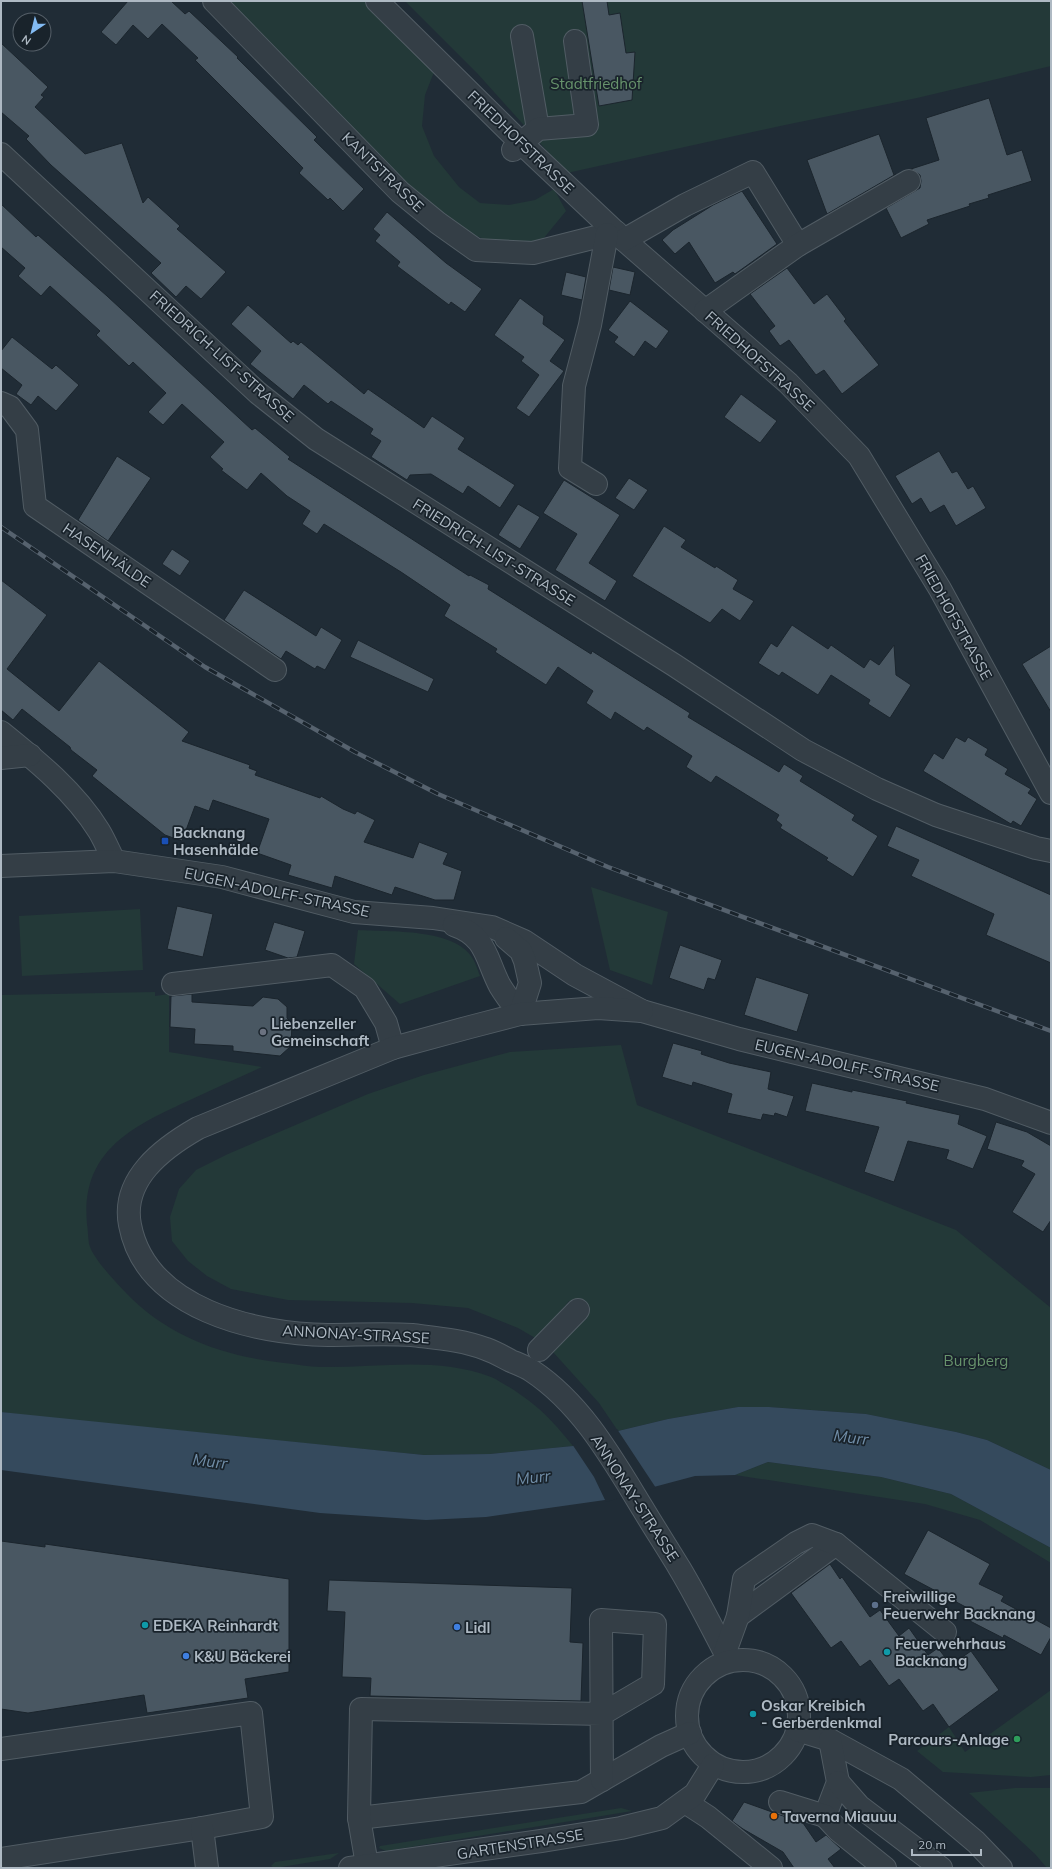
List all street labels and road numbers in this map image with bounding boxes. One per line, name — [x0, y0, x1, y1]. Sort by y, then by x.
street label: FRIEDHOFSTRASSE — [464, 86, 578, 198]
street label: KANTSTRASSE — [338, 128, 428, 216]
street label: FRIEDRICH-LIST-STRASSE — [146, 286, 298, 426]
street label: FRIEDHOFSTRASSE — [701, 307, 819, 415]
street label: FRIEDRICH-LIST-STRASSE — [409, 494, 579, 610]
street label: HASENHÄLDE — [59, 518, 155, 592]
street label: FRIEDHOFSTRASSE — [912, 551, 997, 683]
street label: EUGEN-ADOLFF-STRASSE — [183, 863, 371, 921]
street label: EUGEN-ADOLFF-STRASSE — [753, 1035, 941, 1096]
street label: ANNONAY-STRASSE — [282, 1321, 430, 1347]
street label: ANNONAY-STRASSE — [587, 1431, 683, 1565]
street label: GARTENSTRASSE — [455, 1825, 585, 1863]

